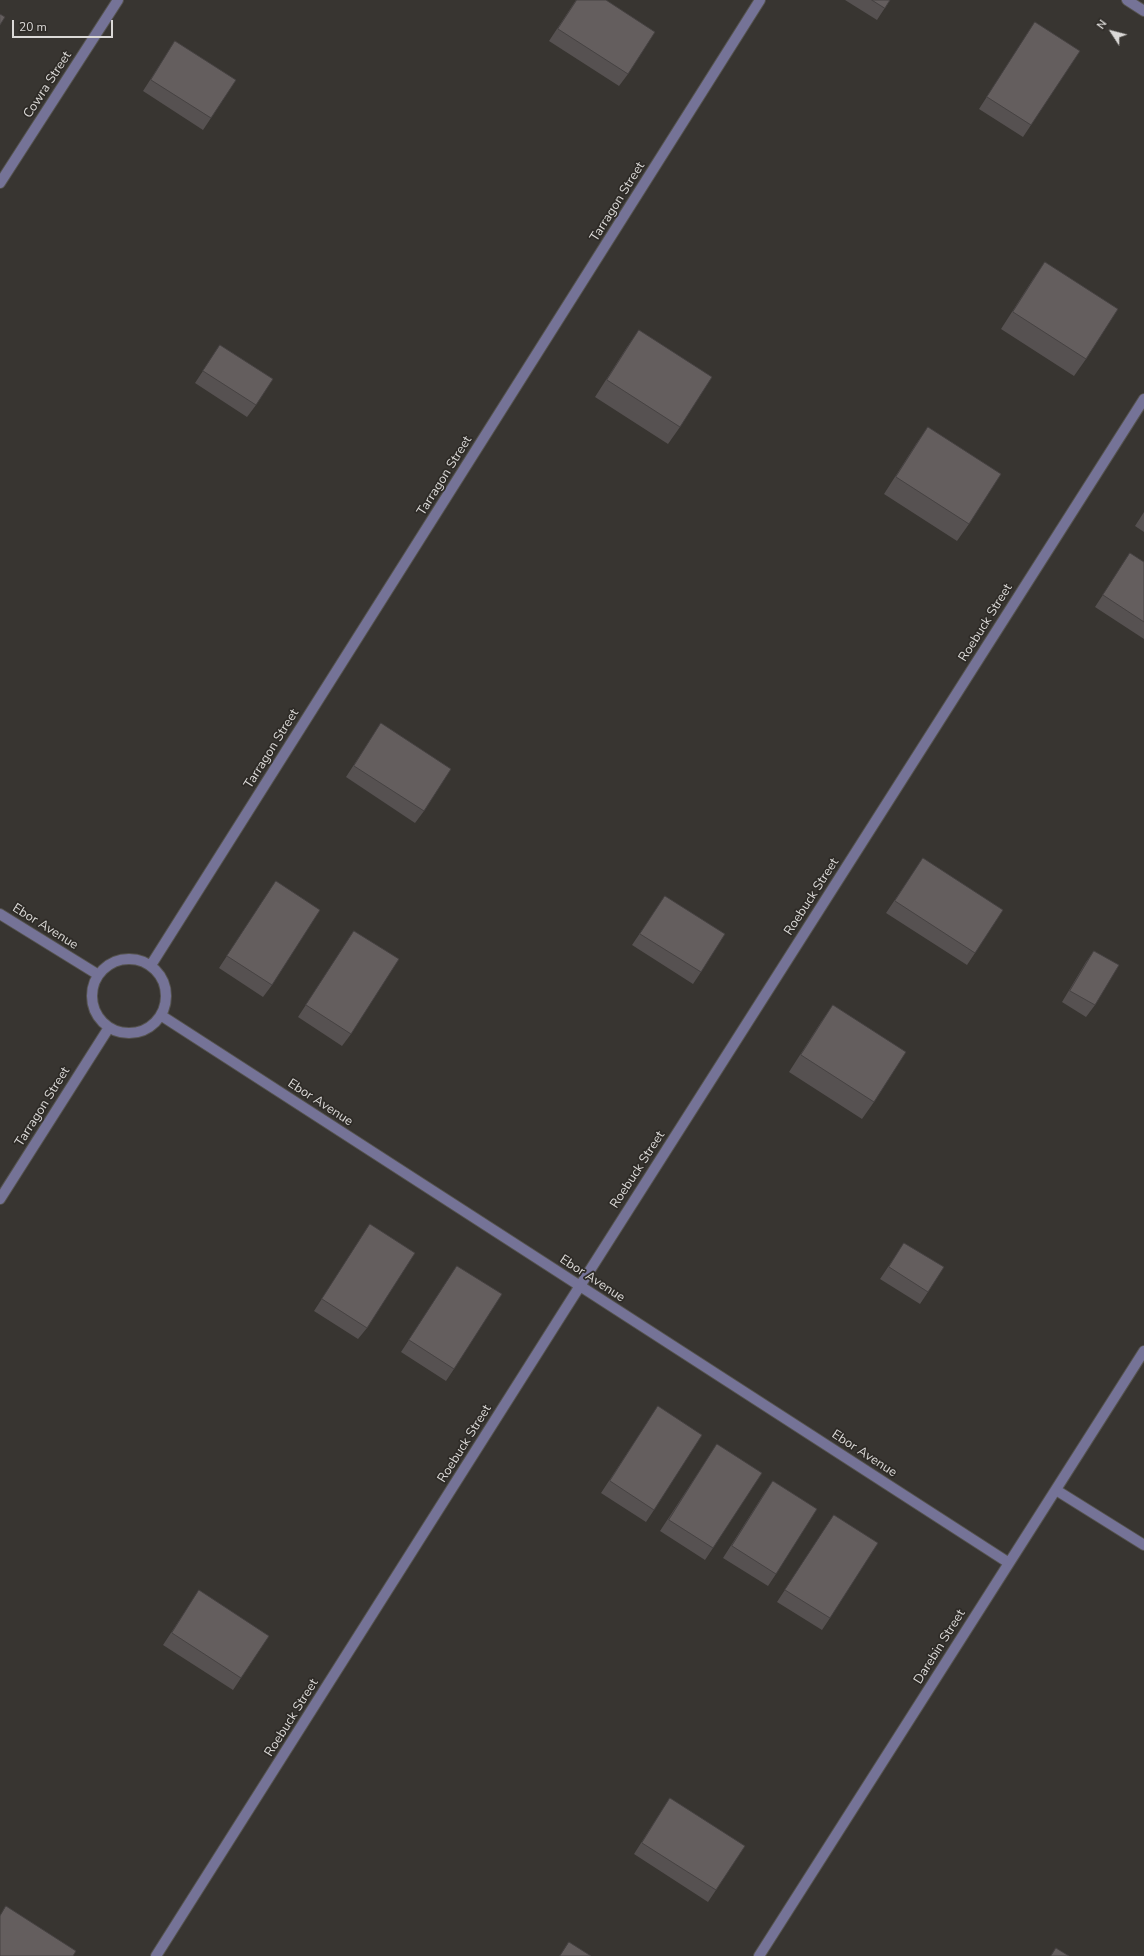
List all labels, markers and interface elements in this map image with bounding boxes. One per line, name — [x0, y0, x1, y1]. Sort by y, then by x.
scale bar — [14, 12, 115, 38]
north arrow — [1092, 12, 1132, 52]
text: N — [1093, 17, 1110, 32]
text: 20 m — [19, 19, 47, 35]
street label: Cowra Street — [21, 49, 75, 121]
street label: Tarragon Street — [587, 159, 649, 245]
street label: Tarragon Street — [414, 433, 476, 519]
street label: Roebuck Street — [956, 581, 1016, 665]
street label: Tarragon Street — [241, 706, 303, 792]
street label: Roebuck Street — [781, 855, 843, 939]
street label: Ebor Avenue — [9, 901, 81, 953]
street label: Tarragon Street — [12, 1064, 74, 1150]
street label: Ebor Avenue — [284, 1076, 356, 1130]
street label: Roebuck Street — [607, 1128, 669, 1212]
street label: Ebor Avenue — [556, 1252, 628, 1306]
street label: Roebuck Street — [435, 1402, 495, 1486]
street label: Ebor Avenue — [828, 1427, 900, 1481]
street label: Darebin Street — [911, 1607, 969, 1687]
street label: Roebuck Street — [262, 1676, 322, 1760]

